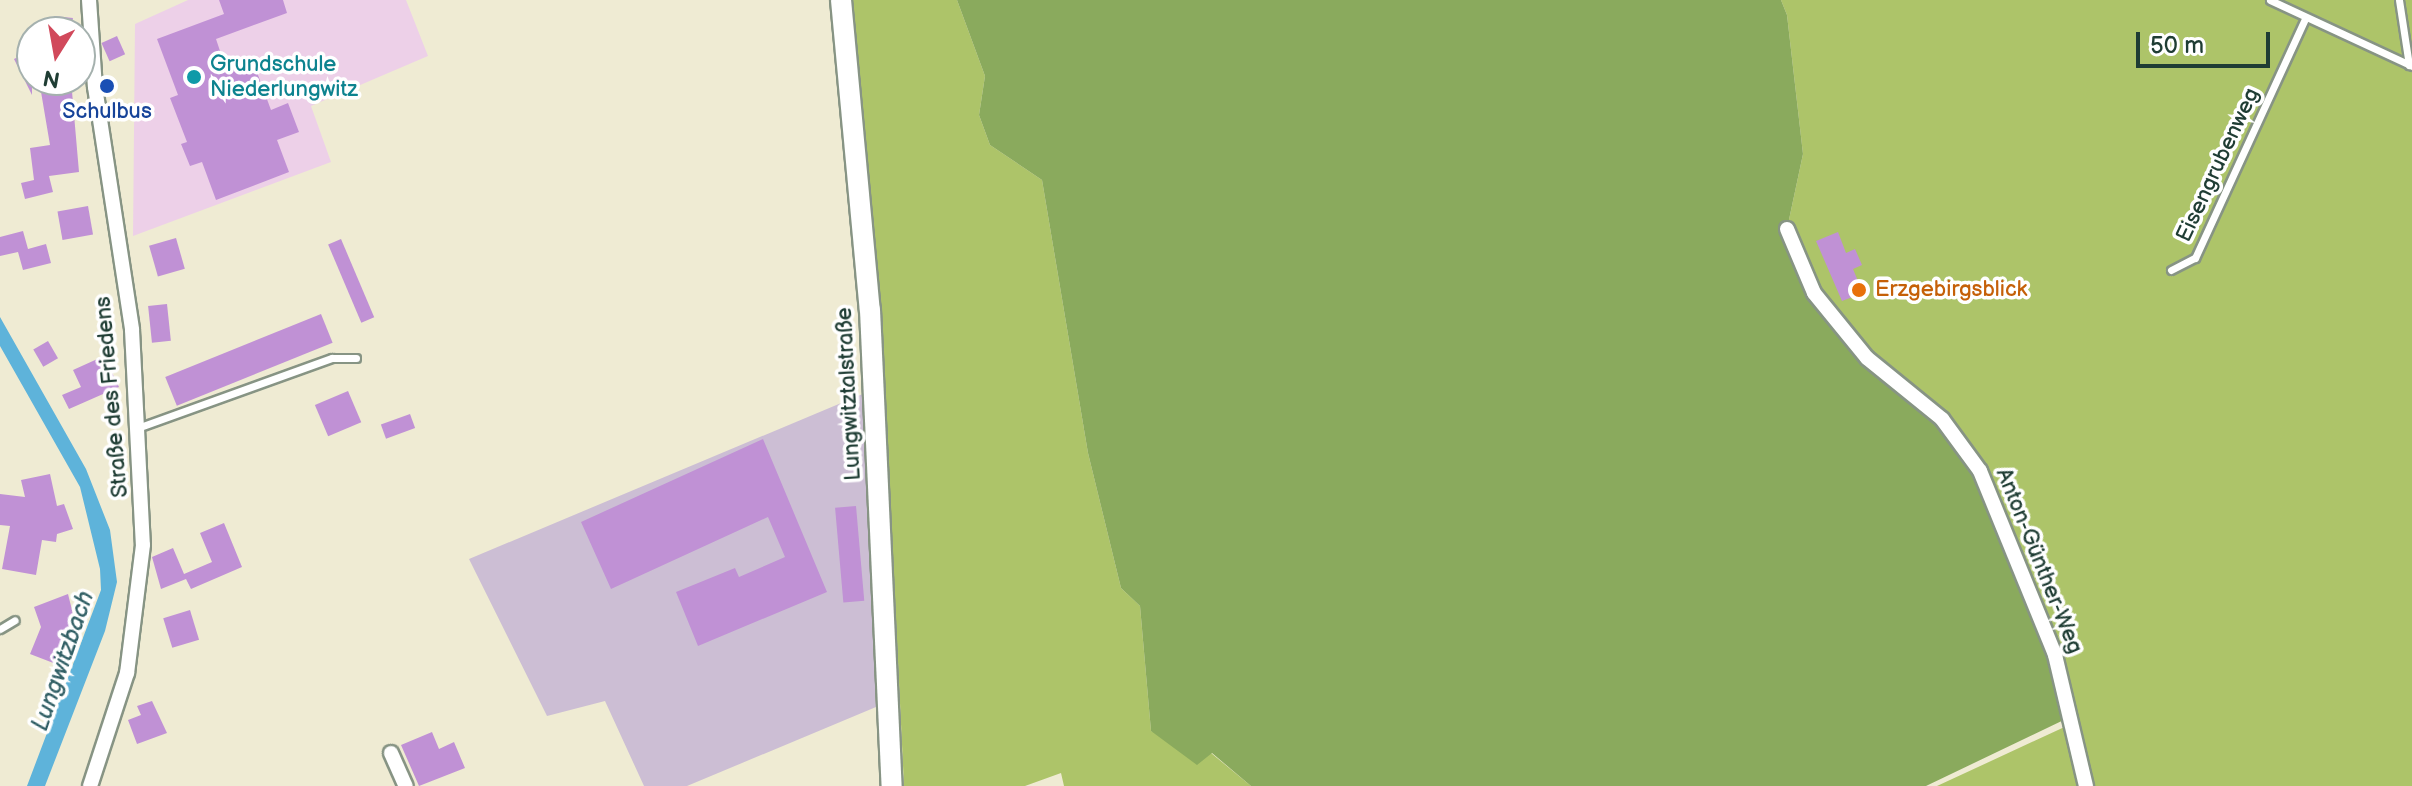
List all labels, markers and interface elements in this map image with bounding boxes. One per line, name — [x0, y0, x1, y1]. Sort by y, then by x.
north arrow — [16, 16, 96, 96]
scale bar — [2140, 16, 2274, 66]
text: 50 m — [2150, 31, 2204, 60]
place label: Grundschule Niederlungwitz — [210, 51, 358, 102]
text: N — [41, 63, 62, 93]
marker: Grundschule Niederlungwitz — [185, 68, 203, 86]
marker: Schulbus — [98, 77, 116, 95]
street label: Eisengrubenweg — [2171, 84, 2265, 246]
place label: Schulbus — [62, 99, 152, 125]
place label: Erzgebirgsblick — [1875, 277, 2027, 303]
marker: Erzgebirgsblick — [1850, 281, 1868, 299]
street label: Straße des Friedens — [90, 295, 134, 499]
street label: Lungwitztalstraße — [831, 307, 867, 481]
street label: Anton-Günther-Weg — [1990, 465, 2088, 657]
water label: Lungwitzbach — [26, 587, 100, 735]

